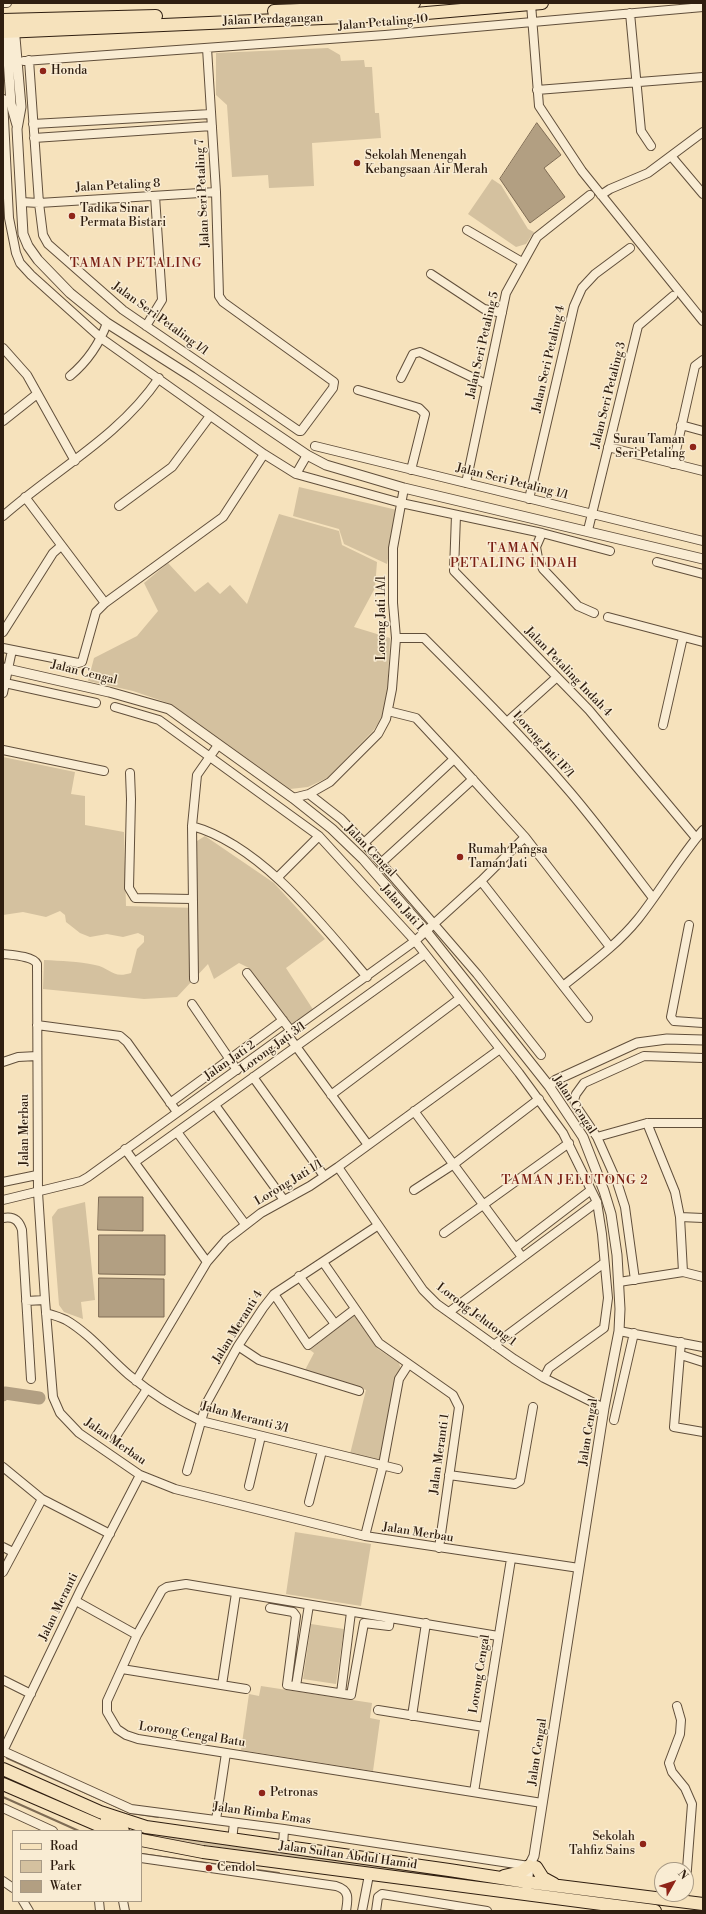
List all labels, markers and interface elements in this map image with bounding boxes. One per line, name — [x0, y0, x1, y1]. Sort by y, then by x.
street label: Jalan Perdagangan — [222, 11, 324, 29]
street label: Jalan Petaling 10 — [337, 12, 429, 34]
place label: Honda — [51, 64, 87, 78]
marker: Honda — [38, 66, 48, 76]
street label: Jalan Seri Petaling 7 — [193, 138, 213, 248]
place label: Sekolah Menengah Kebangsaan Air Merah — [365, 149, 488, 177]
marker: Sekolah Menengah Kebangsaan Air Merah — [352, 158, 362, 168]
street label: Jalan Petaling 8 — [75, 177, 161, 195]
place label: Tadika Sinar Permata Bistari — [80, 202, 166, 230]
marker: Tadika Sinar Permata Bistari — [67, 211, 77, 221]
district label: TAMAN PETALING — [70, 256, 202, 272]
street label: Jalan Seri Petaling 1/1 — [109, 279, 211, 359]
street label: Jalan Seri Petaling 5 — [464, 290, 502, 400]
street label: Jalan Seri Petaling 4 — [530, 304, 568, 414]
street label: Jalan Seri Petaling 3 — [589, 340, 629, 450]
place label: Surau Taman Seri Petaling — [613, 433, 685, 461]
marker: Surau Taman Seri Petaling — [688, 442, 698, 452]
street label: Jalan Seri Petaling 1/1 — [454, 461, 570, 503]
district label: TAMAN PETALING INDAH — [450, 541, 578, 572]
street label: Lorong Jati 1A/1 — [375, 575, 389, 661]
street label: Jalan Petaling Indah 4 — [521, 624, 615, 720]
street label: Jalan Cengal — [49, 658, 119, 688]
street label: Lorong Jati 1F/1 — [509, 709, 577, 781]
street label: Jalan Cengal — [341, 822, 399, 880]
place label: Rumah Pangsa Taman Jati — [468, 843, 548, 871]
marker: Rumah Pangsa Taman Jati — [455, 852, 465, 862]
street label: Jalan Jati 1 — [377, 882, 427, 934]
street label: Lorong Jati 3/1 — [237, 1019, 309, 1077]
street label: Jalan Jati 2 — [202, 1038, 258, 1084]
street label: Jalan Cengal — [549, 1073, 599, 1137]
street label: Jalan Merbau — [18, 1094, 32, 1166]
street label: Lorong Jati 1/1 — [252, 1157, 326, 1209]
district label: TAMAN JELUTONG 2 — [501, 1173, 649, 1189]
street label: Lorong Jelutong 1 — [433, 1280, 519, 1350]
street label: Jalan Meranti 4 — [210, 1288, 266, 1366]
street label: Jalan Cengal — [577, 1397, 601, 1467]
street label: Jalan Meranti 3/1 — [200, 1399, 290, 1437]
street label: Jalan Meranti 1 — [427, 1413, 453, 1495]
street label: Jalan Merbau — [81, 1415, 149, 1469]
street label: Jalan Merbau — [381, 1520, 455, 1546]
street label: Jalan Meranti — [36, 1571, 82, 1643]
street label: Lorong Cengal — [467, 1634, 493, 1714]
street label: Jalan Cengal — [526, 1717, 550, 1787]
street label: Lorong Cengal Batu — [138, 1719, 246, 1751]
place label: Petronas — [270, 1786, 318, 1800]
marker: Petronas — [257, 1788, 267, 1798]
street label: Jalan Rimba Emas — [212, 1800, 312, 1828]
legend — [12, 1830, 142, 1902]
place label: Sekolah Tahfiz Sains — [569, 1830, 635, 1858]
text: Road — [50, 1839, 78, 1854]
street label: Jalan Sultan Abdul Hamid — [278, 1839, 418, 1873]
marker: Sekolah Tahfiz Sains — [638, 1839, 648, 1849]
text: Park — [50, 1859, 75, 1874]
place label: Cendol — [217, 1861, 256, 1875]
north arrow — [654, 1862, 694, 1902]
marker: Cendol — [204, 1863, 214, 1873]
text: N — [674, 1867, 691, 1883]
text: Water — [50, 1879, 82, 1894]

